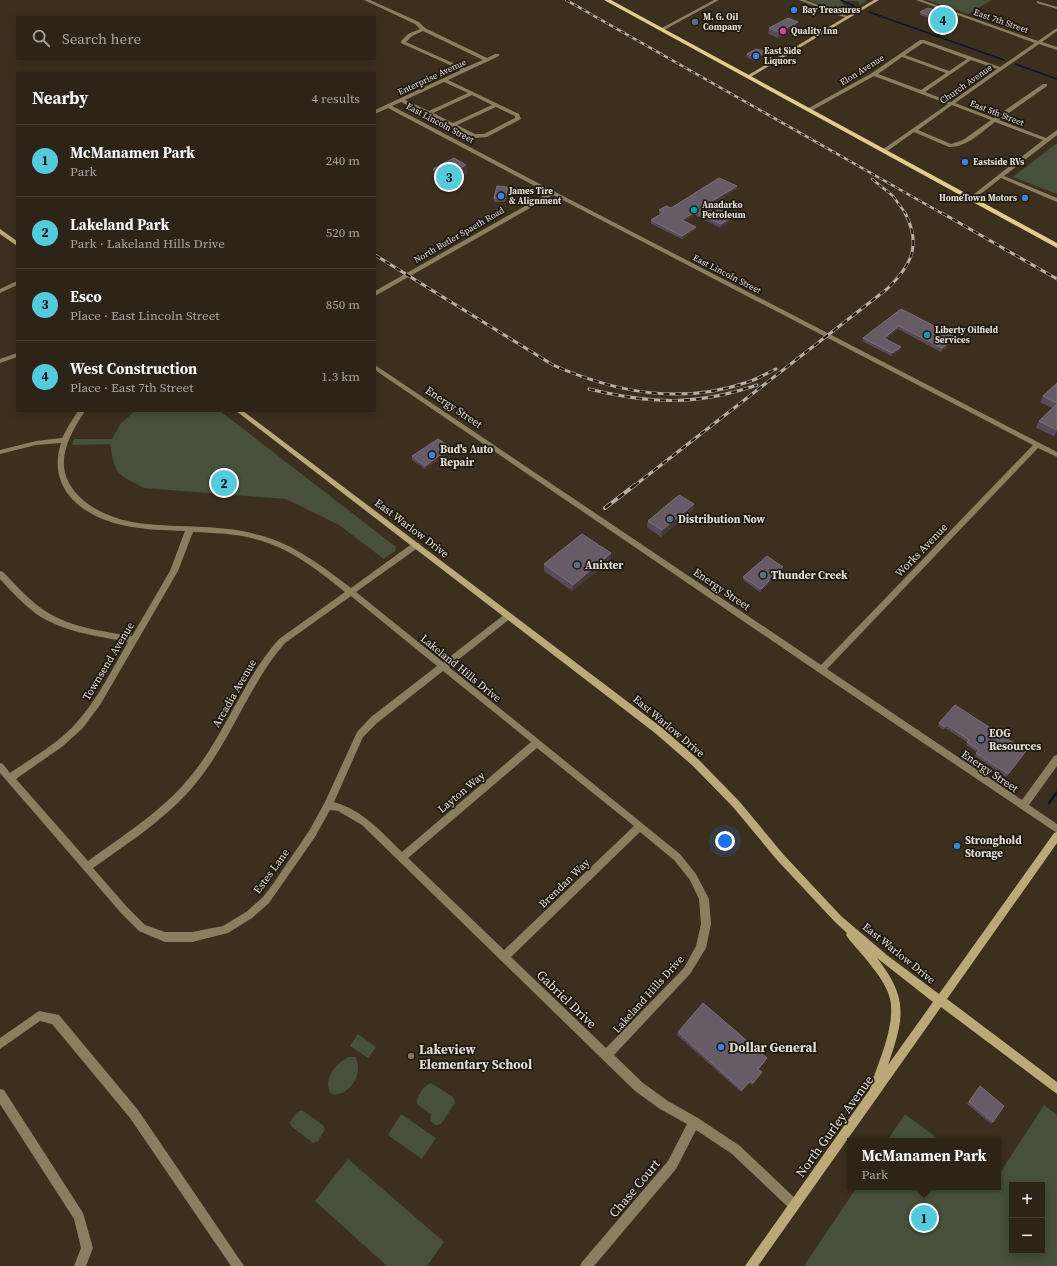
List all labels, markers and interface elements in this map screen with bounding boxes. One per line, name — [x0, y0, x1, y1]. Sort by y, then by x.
place label: Bay Treasures — [802, 4, 860, 16]
marker: Bay Treasures — [789, 5, 799, 15]
pin: 4 — [930, 5, 956, 35]
street label: East 7th Street — [972, 6, 1030, 36]
place label: M. G. Oil Company — [703, 11, 742, 33]
search box — [16, 16, 376, 60]
marker: M. G. Oil Company — [690, 17, 700, 27]
place label: Quality Inn — [791, 25, 838, 37]
marker: Quality Inn — [778, 26, 788, 36]
icon: search — [30, 27, 52, 49]
text: Search here — [62, 28, 141, 49]
place label: East Side Liquors — [764, 45, 801, 67]
marker: East Side Liquors — [751, 51, 761, 61]
street label: Elon Avenue — [838, 51, 887, 88]
street label: Enterprise Avenue — [396, 56, 468, 98]
street label: Church Avenue — [937, 61, 995, 107]
text: Nearby — [32, 86, 88, 110]
text: 4 results — [312, 90, 360, 107]
street label: East 5th Street — [968, 97, 1026, 129]
street label: East Lincoln Street — [404, 100, 476, 146]
text: McManamen Park — [70, 142, 195, 163]
text: 1 — [41, 152, 49, 169]
text: 240 m — [326, 152, 360, 169]
place label: Eastside RVs — [973, 156, 1024, 168]
marker: Eastside RVs — [960, 157, 970, 167]
pin: 3 — [436, 162, 462, 192]
text: Park — [70, 163, 97, 180]
place label: James Tire & Alignment — [508, 185, 562, 207]
marker: James Tire & Alignment — [496, 191, 506, 201]
place label: HomeTown Motors — [939, 192, 1017, 204]
marker: HomeTown Motors — [1020, 193, 1030, 203]
place label: Anadarko Petroleum — [702, 199, 746, 221]
street label: North Butler Spaeth Road — [412, 204, 506, 266]
marker: Anadarko Petroleum — [689, 205, 699, 215]
text: Lakeland Park — [70, 214, 169, 235]
text: 2 — [41, 224, 49, 241]
text: 520 m — [326, 224, 360, 241]
text: Park · Lakeland Hills Drive — [70, 235, 225, 252]
street label: East Lincoln Street — [691, 252, 763, 296]
text: Esco — [70, 286, 102, 307]
text: 3 — [41, 296, 49, 313]
text: 850 m — [326, 296, 360, 313]
text: Place · East Lincoln Street — [70, 307, 220, 324]
place label: Liberty Oilfield Services — [935, 324, 999, 346]
marker: Liberty Oilfield Services — [922, 330, 932, 340]
text: West Construction — [70, 358, 197, 379]
text: 4 — [41, 368, 49, 385]
text: 1.3 km — [321, 368, 360, 385]
text: Place · East 7th Street — [70, 379, 193, 396]
street label: Energy Street — [422, 383, 486, 432]
place label: Bud's Auto Repair — [440, 442, 493, 470]
marker: Bud's Auto Repair — [427, 450, 437, 460]
pin: 2 — [211, 468, 237, 498]
street label: East Warlow Drive — [371, 495, 452, 562]
place label: Distribution Now — [678, 512, 766, 527]
marker: Distribution Now — [665, 514, 675, 524]
street label: Works Avenue — [892, 520, 951, 581]
place label: Anixter — [585, 558, 624, 573]
marker: Anixter — [572, 560, 582, 570]
street label: Energy Street — [690, 565, 754, 614]
place label: Thunder Creek — [771, 568, 848, 583]
marker: Thunder Creek — [758, 570, 768, 580]
street label: Townsend Avenue — [79, 619, 138, 703]
street label: Lakeland Hills Drive — [417, 631, 505, 706]
street label: Arcadia Avenue — [209, 656, 260, 730]
street label: East Warlow Drive — [630, 692, 708, 761]
place label: EOG Resources — [989, 726, 1041, 754]
marker: EOG Resources — [976, 734, 986, 744]
street label: Energy Street — [958, 747, 1022, 796]
street label: Layton Way — [435, 768, 488, 817]
your location — [715, 831, 735, 851]
place label: Stronghold Storage — [965, 833, 1022, 861]
marker: Stronghold Storage — [952, 841, 962, 851]
street label: Estes Lane — [250, 845, 293, 897]
street label: Brendan Way — [536, 855, 593, 911]
street label: East Warlow Drive — [859, 919, 938, 988]
street label: Lakeland Hills Drive — [609, 952, 688, 1037]
street label: Gabriel Drive — [533, 966, 601, 1033]
place label: Dollar General — [729, 1039, 817, 1056]
place label: Lakeview Elementary School — [419, 1041, 532, 1073]
marker: Dollar General — [716, 1042, 726, 1052]
marker: Lakeview Elementary School — [406, 1051, 416, 1061]
street label: North Gurley Avenue — [792, 1072, 877, 1181]
popup — [847, 1138, 1001, 1190]
text: McManamen Park — [861, 1145, 987, 1166]
street label: Chase Court — [605, 1155, 664, 1221]
text: Park — [861, 1166, 888, 1183]
map controls — [1009, 1182, 1045, 1254]
button: + — [1009, 1182, 1045, 1218]
pin: 1 — [911, 1203, 937, 1233]
button: − — [1009, 1218, 1045, 1254]

